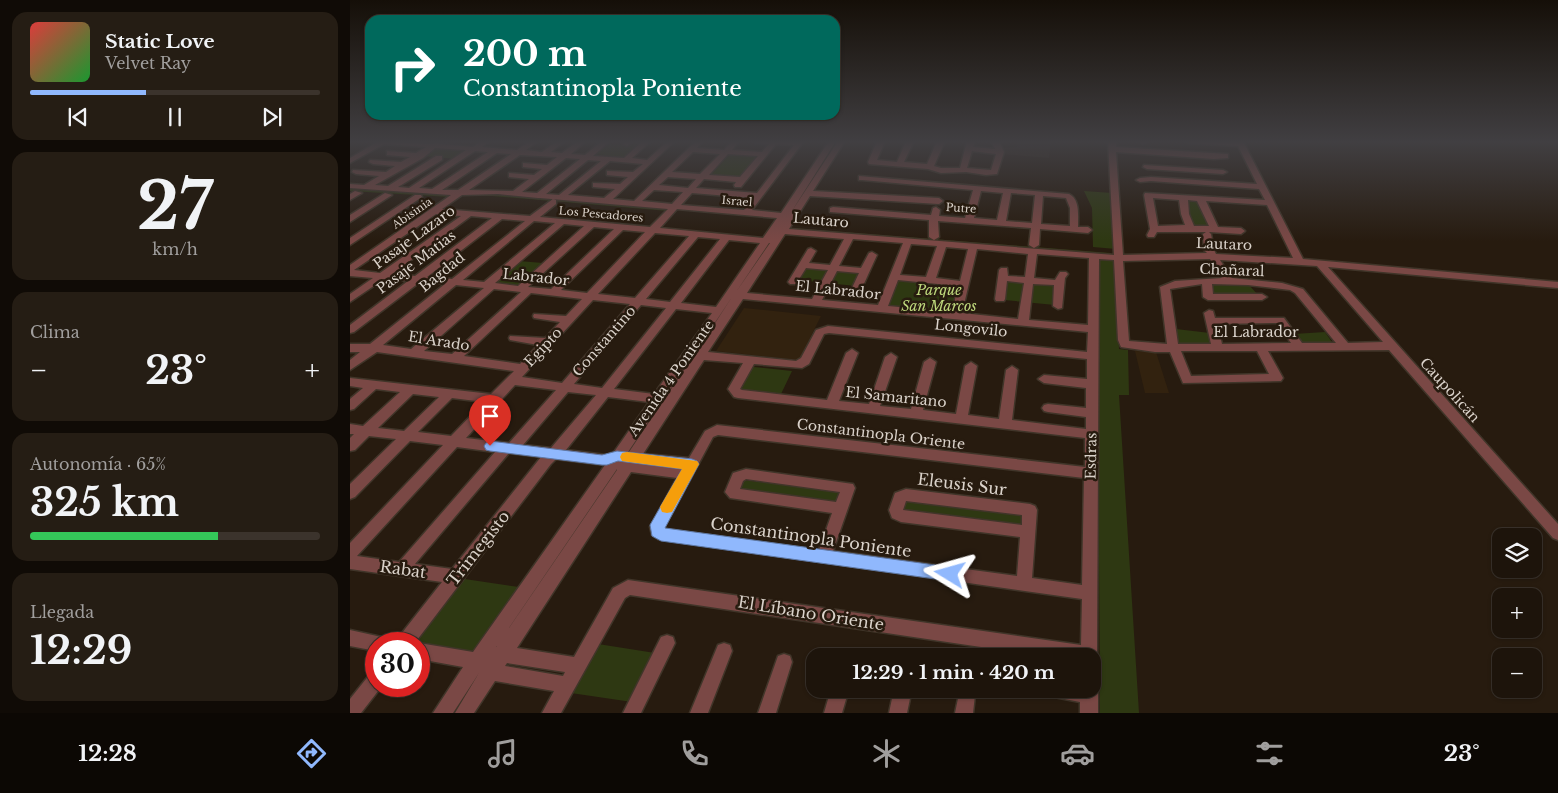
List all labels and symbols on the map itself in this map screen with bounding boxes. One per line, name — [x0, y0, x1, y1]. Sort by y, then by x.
street label: Israel — [721, 193, 753, 209]
street label: Abisinia — [388, 194, 435, 232]
street label: Putre — [945, 200, 977, 216]
street label: Pasaje Lazaro — [370, 201, 458, 273]
street label: Los Pescadores — [558, 203, 644, 225]
street label: Lautaro — [792, 209, 850, 231]
street label: Pasaje Matias — [373, 226, 459, 298]
street label: Lautaro — [1196, 234, 1252, 254]
street label: Bagdad — [416, 248, 469, 296]
street label: Chañaral — [1199, 260, 1265, 280]
street label: Labrador — [502, 265, 570, 289]
street label: El Labrador — [795, 277, 882, 303]
park label: Parque San Marcos — [901, 281, 977, 315]
street label: Constantino — [568, 302, 640, 380]
street label: Longovilo — [934, 315, 1008, 341]
street label: Avenida 4 Poniente — [624, 316, 718, 440]
street label: El Labrador — [1213, 323, 1299, 341]
street label: Egipto — [520, 324, 566, 370]
street label: El Arado — [407, 327, 471, 355]
street label: Caupolicán — [1416, 354, 1484, 426]
street label: El Samaritano — [845, 383, 947, 411]
pin — [469, 395, 511, 446]
street label: Constantinopla Oriente — [796, 415, 966, 453]
street label: Esdras — [1082, 432, 1100, 480]
street label: Eleusis Sur — [916, 469, 1008, 499]
street label: Trimegisto — [442, 506, 514, 590]
street label: Constantinopla Poniente — [709, 513, 913, 561]
position arrow — [923, 547, 975, 599]
street label: Rabat — [378, 556, 428, 582]
street label: El Líbano Oriente — [736, 592, 886, 634]
speed limit sign: 30 — [365, 632, 430, 697]

